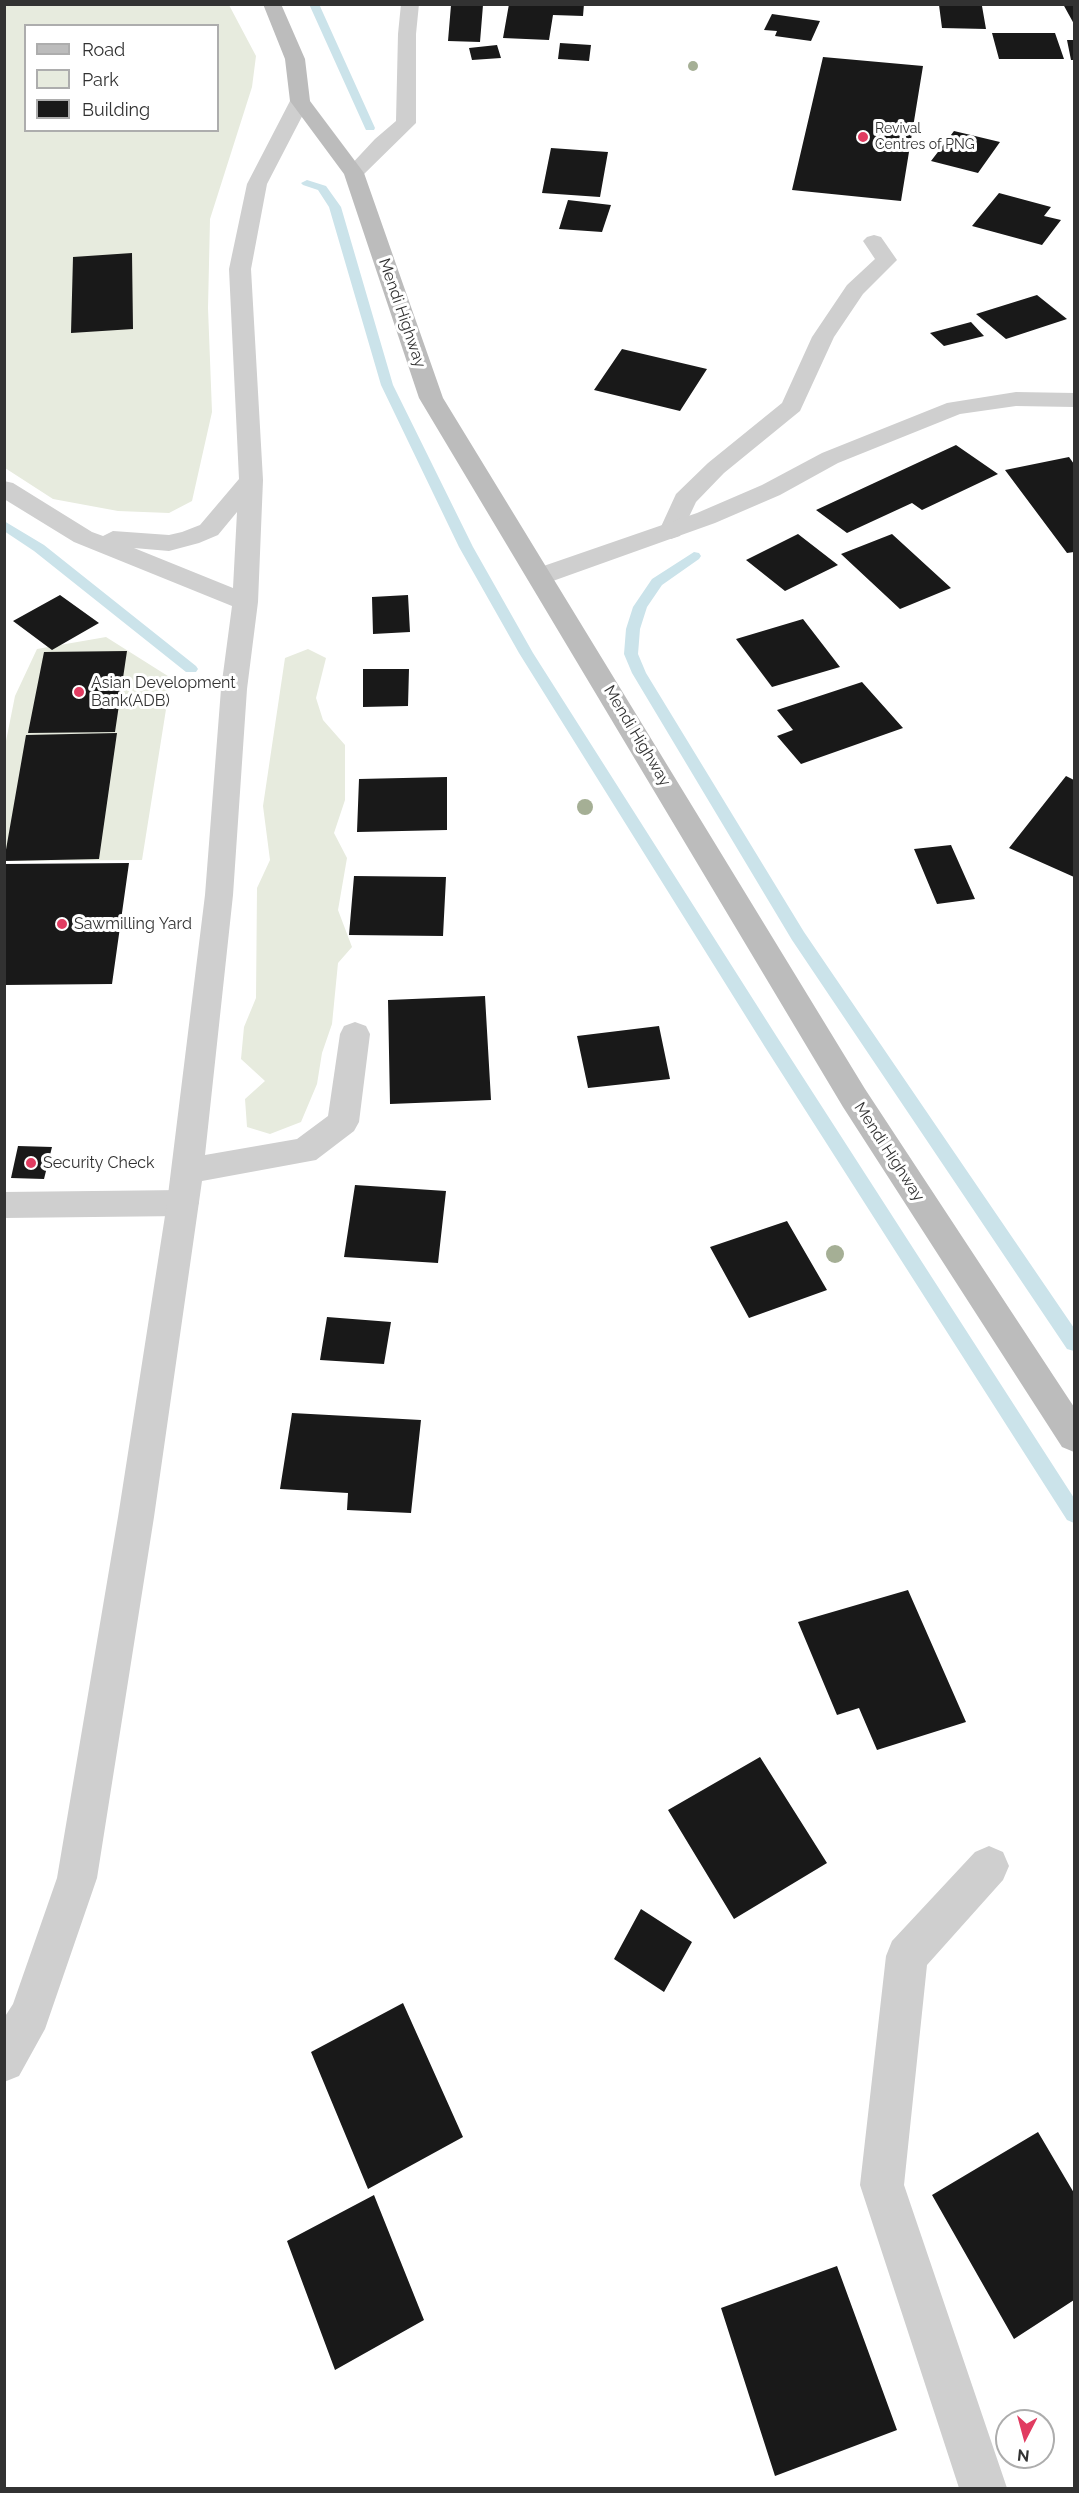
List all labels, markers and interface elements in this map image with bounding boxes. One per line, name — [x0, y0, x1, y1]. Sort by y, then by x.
legend — [24, 24, 219, 132]
text: Road — [82, 39, 125, 60]
text: Park — [82, 69, 119, 90]
text: Building — [82, 99, 150, 120]
place label: Revival Centres of PNG — [875, 121, 975, 154]
marker: Revival Centres of PNG — [856, 130, 870, 144]
street label: Mendi Highway — [374, 256, 430, 370]
place label: Asian Development Bank(ADB) — [91, 673, 236, 711]
street label: Mendi Highway — [599, 682, 675, 790]
marker: Asian Development Bank(ADB) — [72, 685, 86, 699]
place label: Sawmilling Yard — [74, 914, 192, 934]
marker: Sawmilling Yard — [55, 917, 69, 931]
street label: Mendi Highway — [850, 1099, 928, 1205]
place label: Security Check — [43, 1153, 155, 1173]
marker: Security Check — [24, 1156, 38, 1170]
north arrow — [995, 2409, 1055, 2469]
text: N — [1016, 2445, 1030, 2465]

